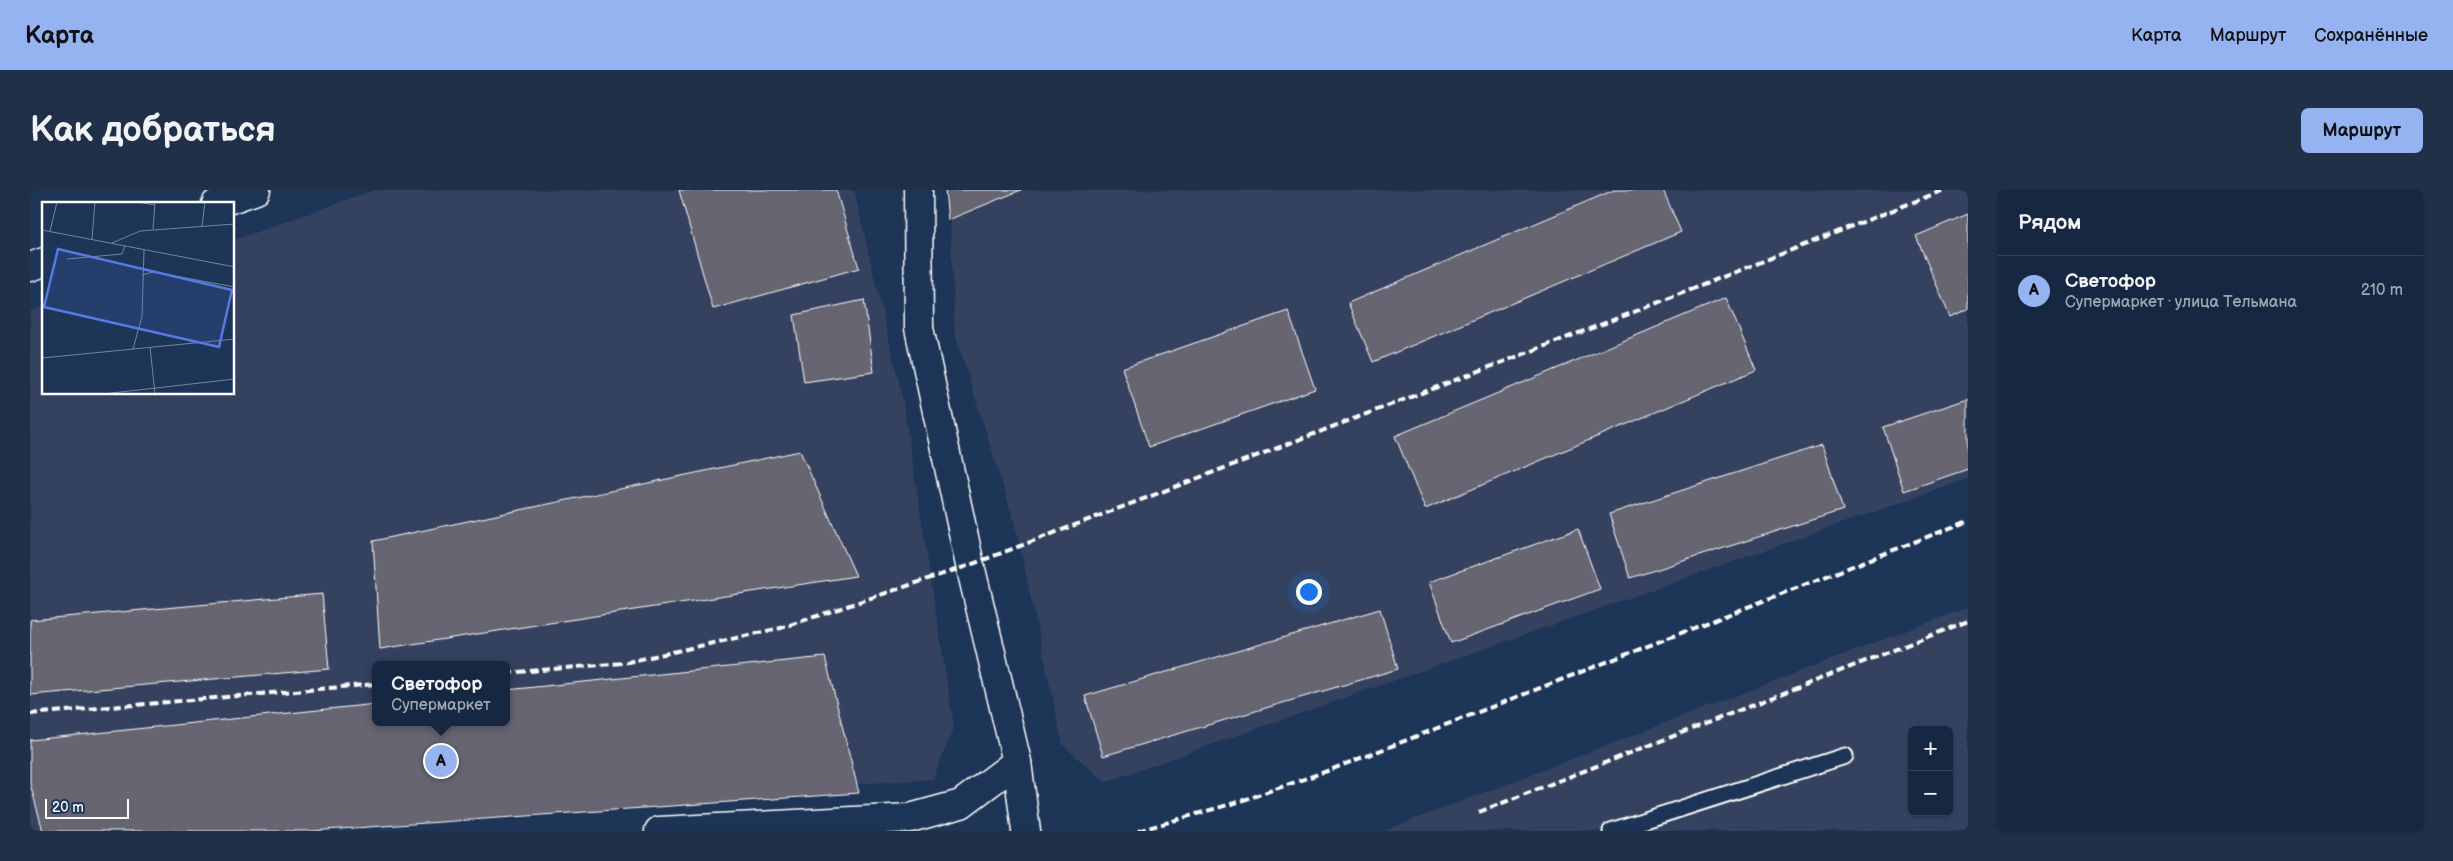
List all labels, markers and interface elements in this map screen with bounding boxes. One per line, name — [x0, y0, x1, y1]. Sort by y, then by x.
text: Карта — [25, 21, 94, 50]
text: Карта — [2131, 25, 2182, 46]
text: Маршрут — [2210, 25, 2286, 46]
text: Сохранённые — [2314, 25, 2428, 46]
button: Маршрут — [2301, 108, 2423, 153]
text: Как добраться — [30, 109, 276, 152]
inset map — [42, 202, 235, 395]
text: Рядом — [2018, 210, 2081, 235]
text: Светофор — [2065, 270, 2156, 293]
text: A — [2029, 281, 2039, 300]
text: 210 m — [2361, 281, 2403, 300]
text: Супермаркет · улица Тельмана — [2065, 293, 2297, 312]
your location — [1296, 579, 1322, 605]
popup — [372, 661, 510, 726]
text: Светофор — [391, 673, 482, 696]
text: Супермаркет — [391, 696, 491, 715]
map controls — [1908, 726, 1953, 816]
button: + — [1908, 726, 1953, 771]
pin: A — [425, 742, 457, 780]
button: − — [1908, 771, 1953, 816]
scale bar — [45, 796, 129, 819]
text: 20 m — [52, 799, 84, 816]

